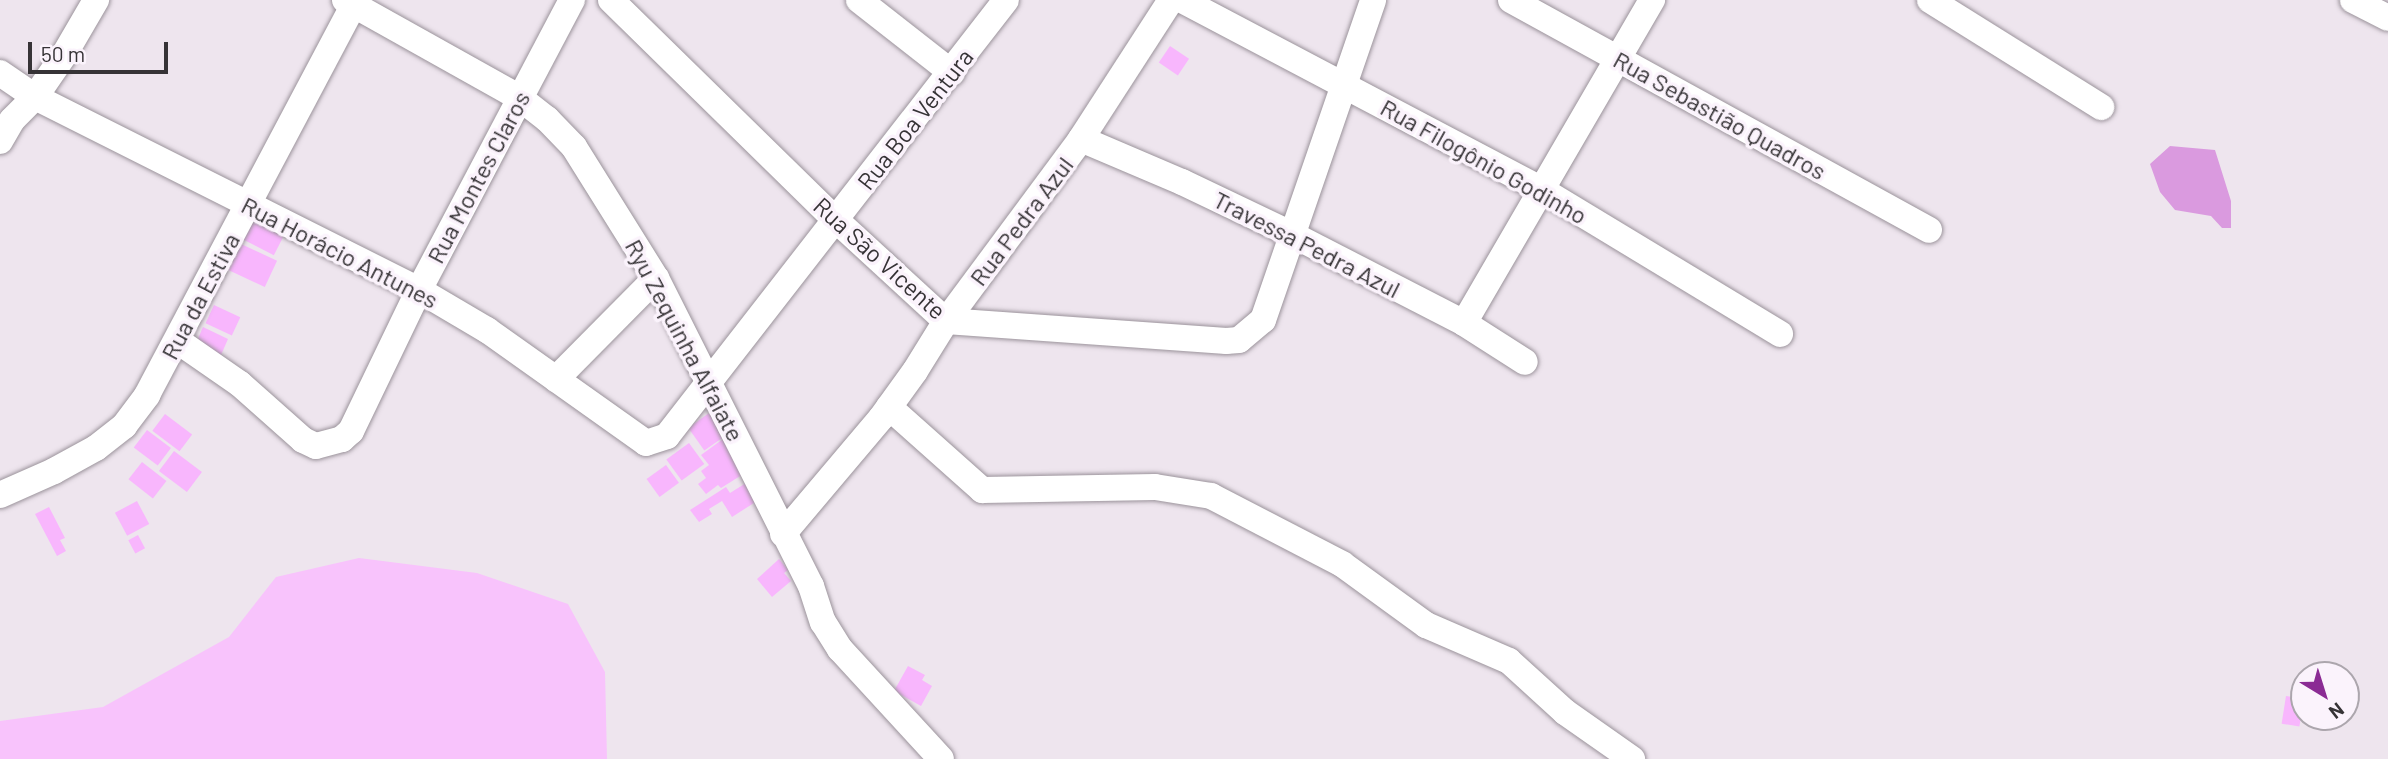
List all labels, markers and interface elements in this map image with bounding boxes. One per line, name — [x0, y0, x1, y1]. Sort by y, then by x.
scale bar — [32, 28, 172, 72]
text: 50 m — [41, 41, 85, 66]
street label: Rua Boa Ventura — [851, 43, 979, 195]
street label: Rua Sebastião Quadros — [1609, 45, 1831, 185]
street label: Rua Montes Claros — [421, 86, 535, 268]
street label: Rua Filogônio Godinho — [1376, 92, 1592, 230]
street label: Rua Pedra Azul — [963, 151, 1079, 291]
street label: Travessa Pedra Azul — [1209, 184, 1405, 304]
street label: Rua Horácio Antunes — [237, 190, 443, 314]
street label: Rua São Vicente — [808, 191, 952, 325]
street label: Rua da Estiva — [155, 228, 245, 364]
street label: Ryu Zequinha Alfaiate — [620, 234, 750, 446]
north arrow — [2290, 661, 2360, 731]
text: N — [2325, 698, 2349, 724]

